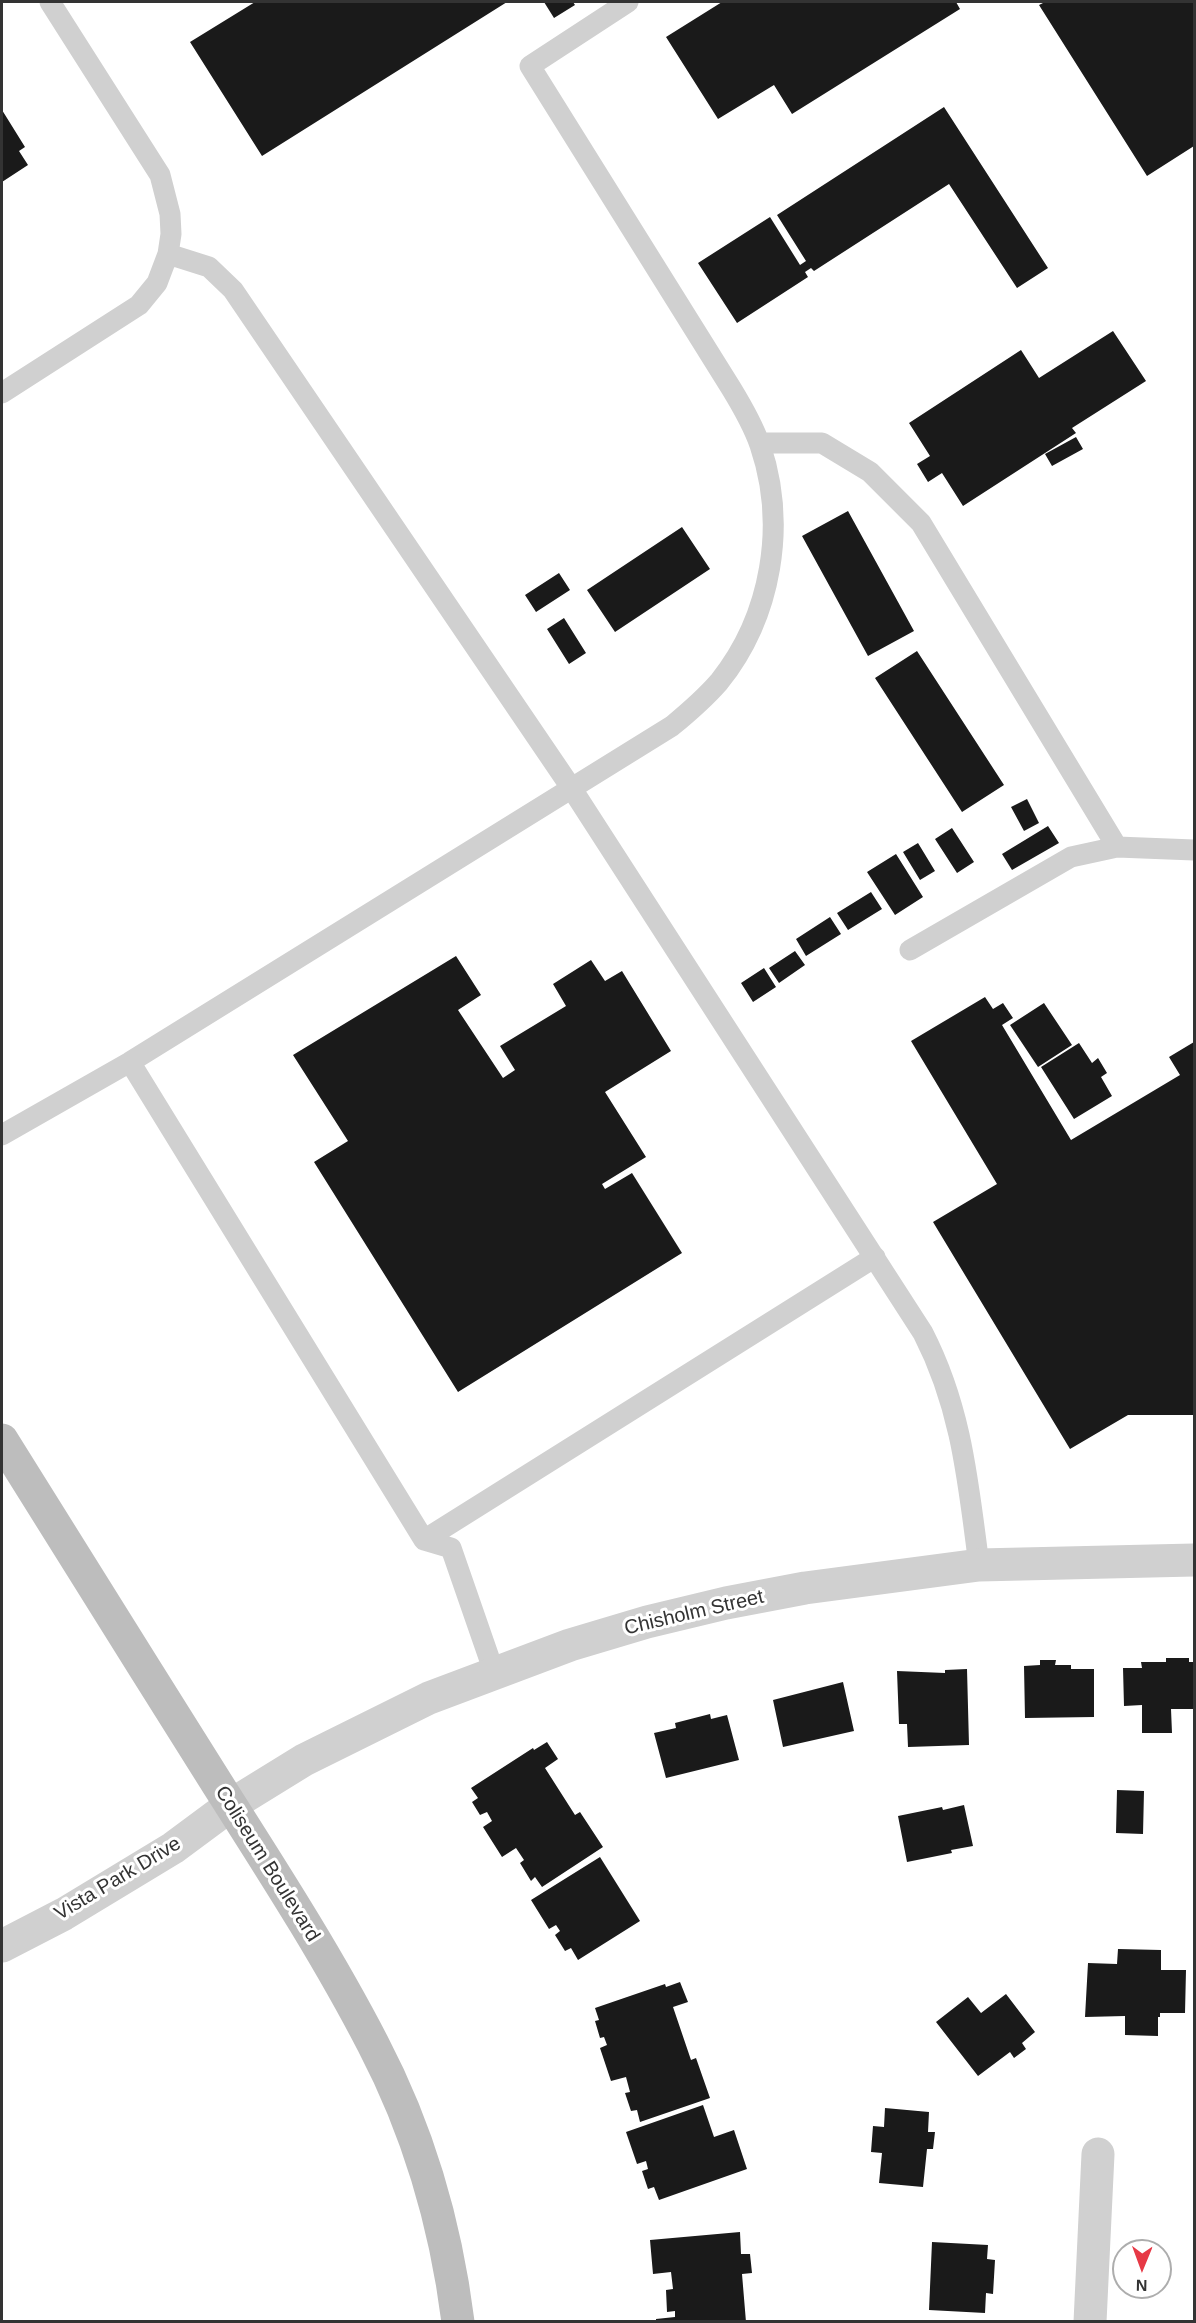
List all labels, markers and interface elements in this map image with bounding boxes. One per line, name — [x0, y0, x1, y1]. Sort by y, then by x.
street label: Chisholm Street — [622, 1585, 766, 1641]
street label: Coliseum Boulevard — [209, 1782, 325, 1946]
street label: Vista Park Drive — [51, 1832, 185, 1926]
north arrow — [1112, 2239, 1172, 2299]
text: N — [1136, 2277, 1148, 2294]

